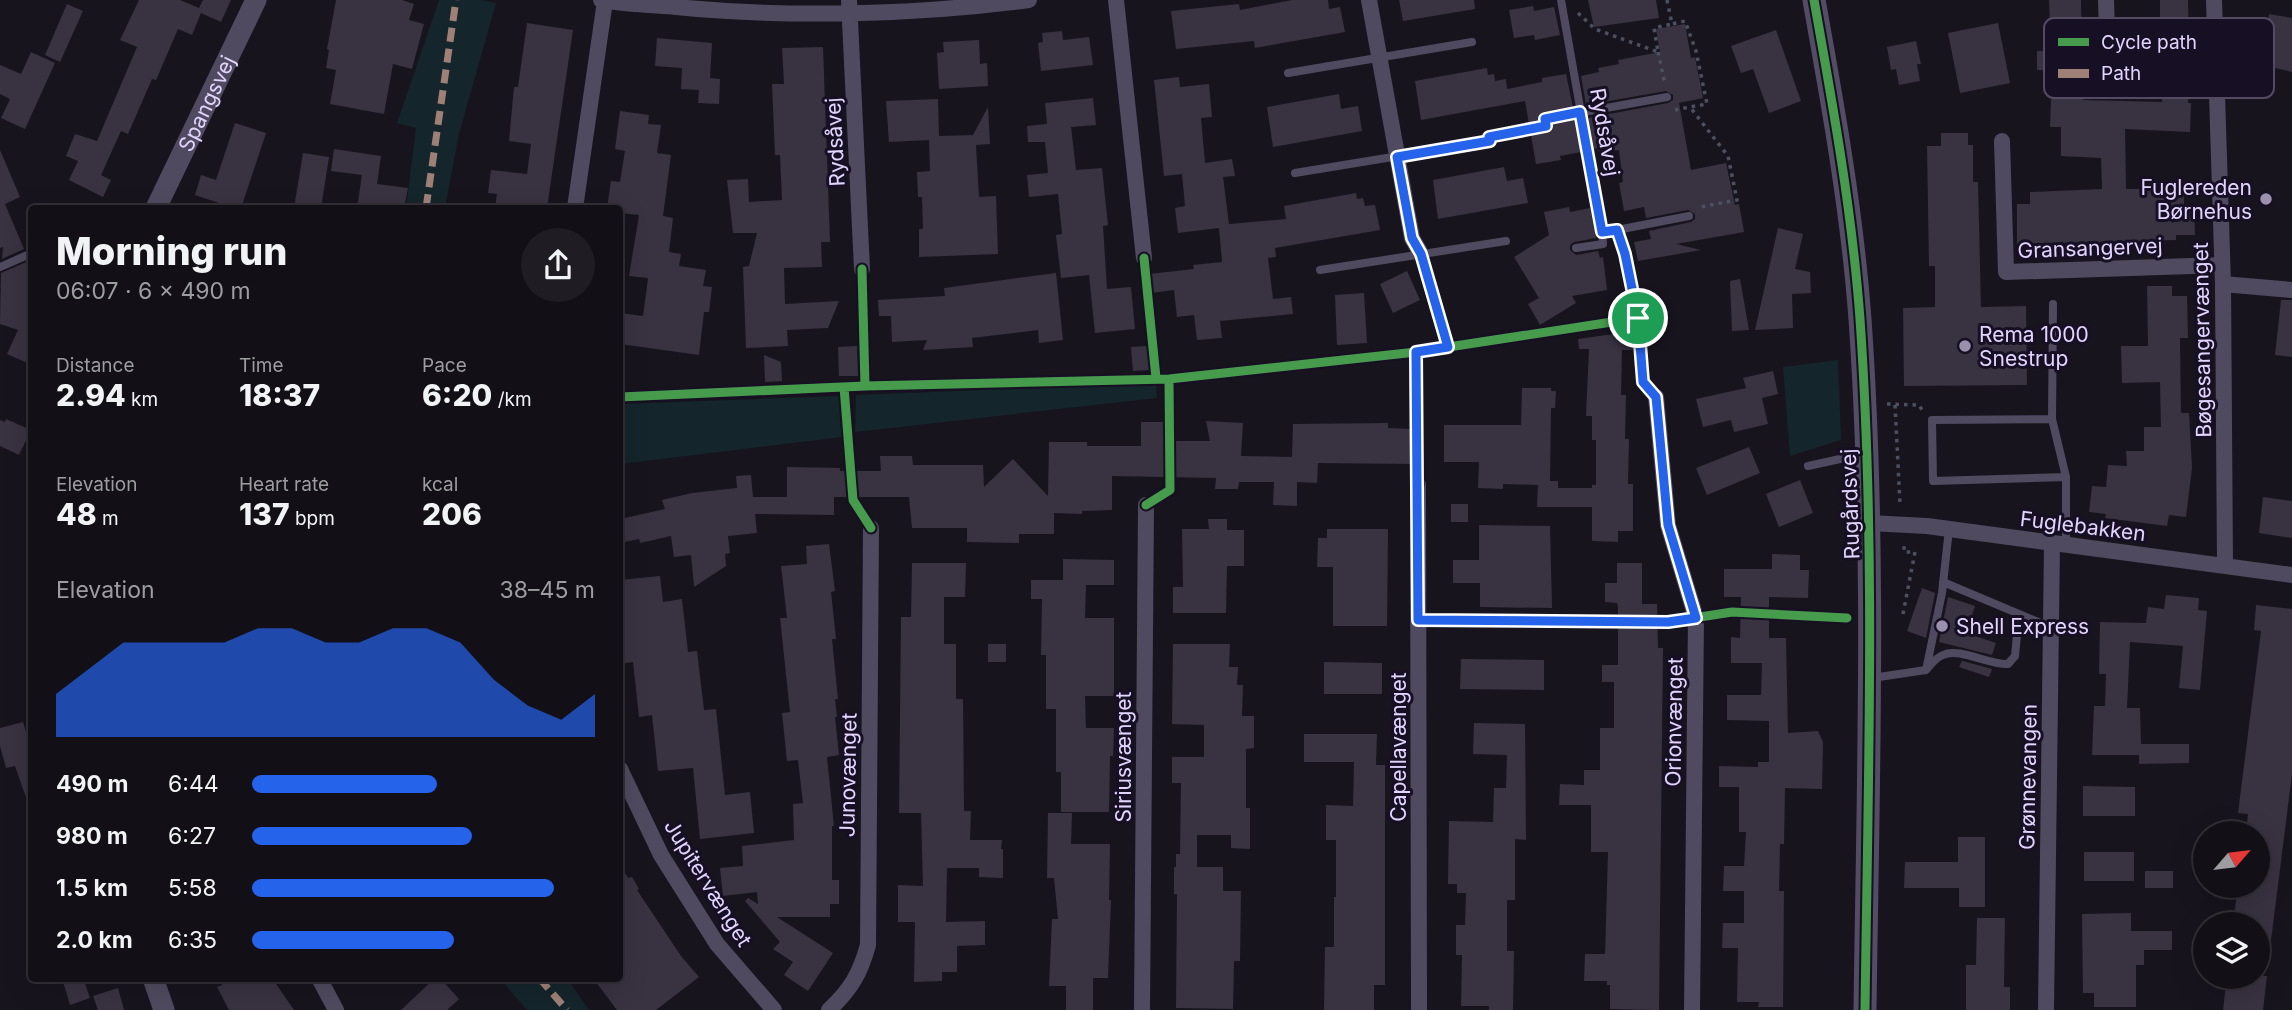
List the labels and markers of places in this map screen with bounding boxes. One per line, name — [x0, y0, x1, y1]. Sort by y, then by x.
place label: Fuglereden Børnehus — [2140, 175, 2252, 224]
marker: Fuglereden Børnehus — [2258, 191, 2274, 207]
pin — [1608, 288, 1668, 348]
place label: Rema 1000 Snestrup — [1979, 322, 2089, 371]
marker: Rema 1000 Snestrup — [1957, 338, 1973, 354]
place label: Shell Express — [1956, 614, 2089, 639]
marker: Shell Express — [1934, 618, 1950, 634]

